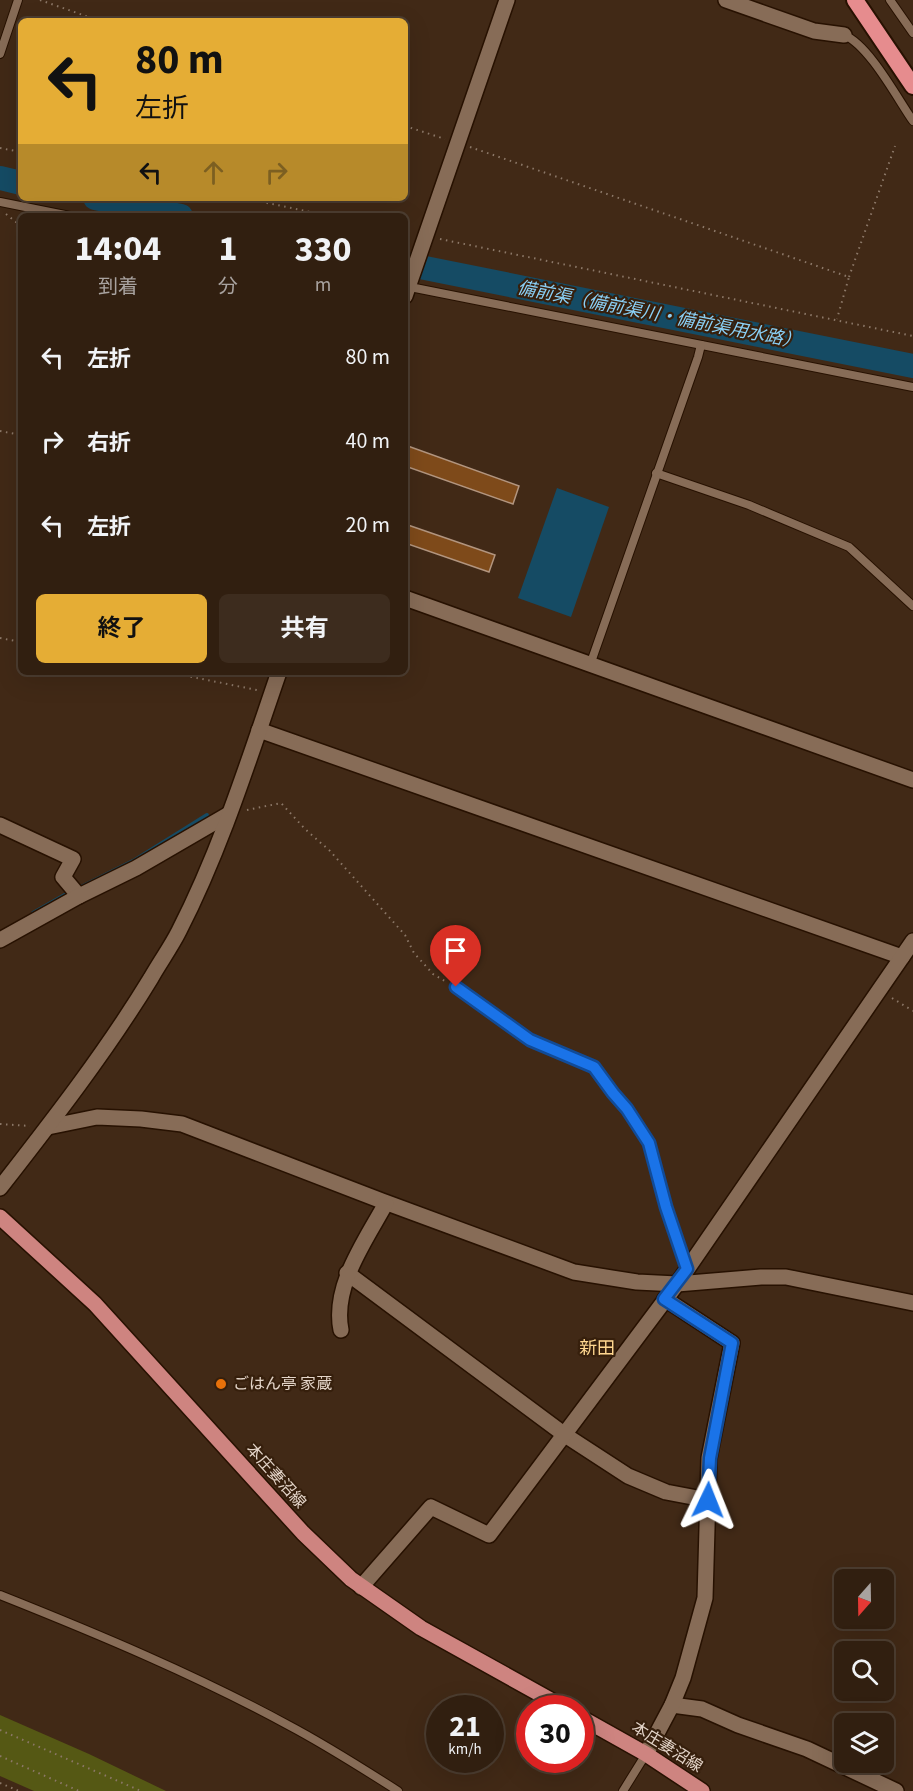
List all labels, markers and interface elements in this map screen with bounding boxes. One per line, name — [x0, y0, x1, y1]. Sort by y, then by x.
text: 80 m — [135, 30, 224, 90]
icon: left — [36, 42, 114, 120]
text: 左折 — [135, 89, 189, 128]
icon: left — [134, 156, 167, 189]
icon: ahead — [197, 156, 230, 189]
icon: right — [260, 156, 293, 189]
text: 14:04 — [75, 223, 161, 274]
text: 1 — [218, 223, 237, 274]
text: 330 — [294, 224, 351, 275]
text: m — [315, 271, 331, 299]
text: 到着 — [98, 273, 138, 301]
text: 分 — [218, 273, 238, 301]
water label: 備前渠（備前渠川・備前渠用水路） — [515, 275, 803, 355]
icon: left — [36, 341, 69, 374]
text: 80 m — [345, 341, 390, 373]
text: 左折 — [87, 343, 131, 375]
icon: right — [36, 425, 69, 458]
text: 40 m — [345, 425, 390, 457]
text: 右折 — [87, 427, 131, 459]
icon: left — [36, 509, 69, 542]
text: 20 m — [345, 509, 390, 541]
text: 左折 — [87, 511, 131, 543]
button: 終了 — [36, 594, 207, 663]
button: 共有 — [219, 594, 390, 663]
pin — [430, 925, 481, 987]
icon: arrive — [439, 934, 472, 967]
district label: 新田 — [579, 1336, 615, 1361]
place label: ごはん亭 家蔵 — [233, 1373, 332, 1395]
marker: ごはん亭 家蔵 — [214, 1377, 228, 1391]
street label: 本庄妻沼線 — [241, 1439, 311, 1513]
position arrow — [676, 1468, 740, 1532]
north arrow — [834, 1569, 894, 1629]
map controls — [834, 1569, 894, 1773]
button: search — [834, 1641, 894, 1701]
speed limit sign: 30 — [516, 1695, 594, 1773]
text: 21 — [449, 1705, 481, 1748]
button: layers — [834, 1713, 894, 1773]
street label: 本庄妻沼線 — [627, 1716, 707, 1778]
text: km/h — [448, 1739, 482, 1760]

